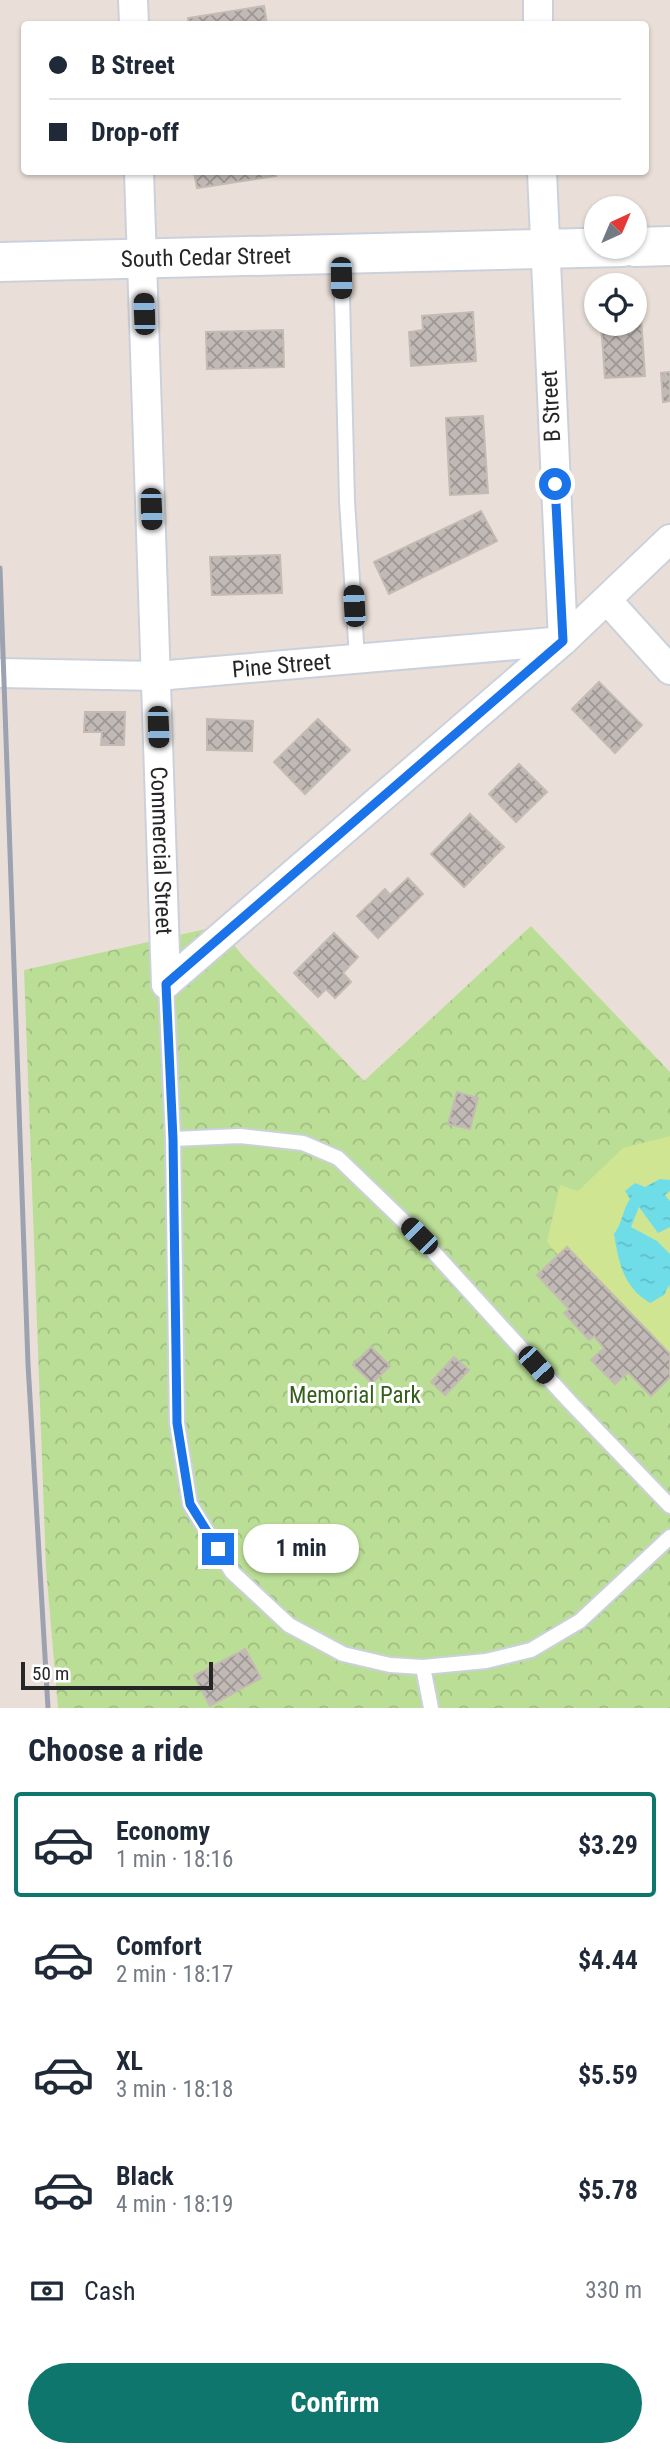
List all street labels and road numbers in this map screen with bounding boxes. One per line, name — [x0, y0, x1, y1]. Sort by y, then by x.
street label: South Cedar Street — [120, 241, 291, 273]
street label: B Street — [536, 369, 566, 443]
street label: Pine Street — [231, 648, 332, 683]
street label: Commercial Street — [145, 766, 178, 935]

